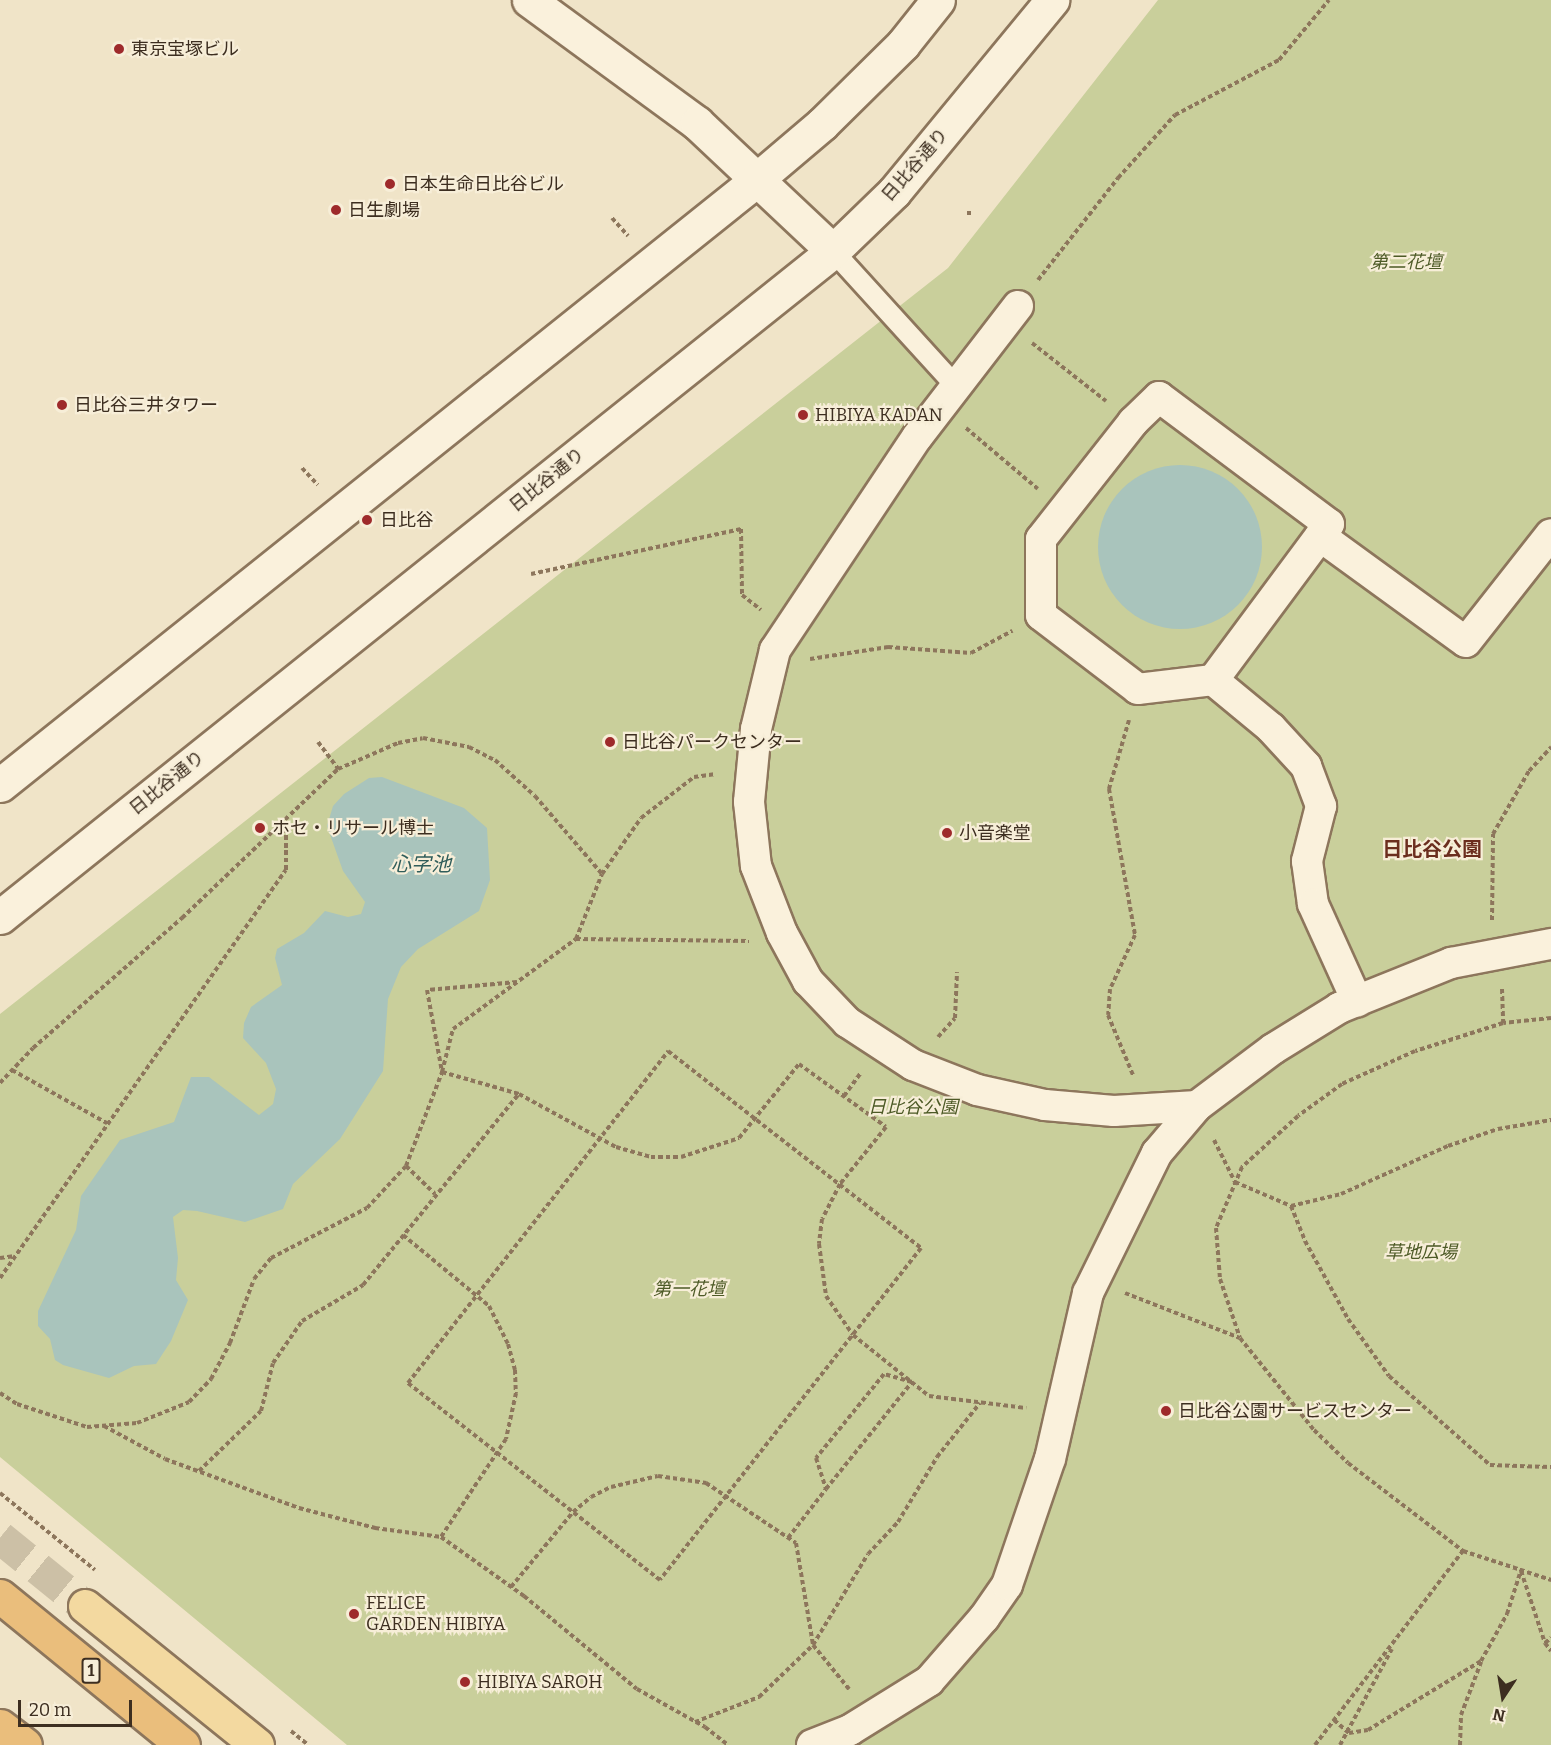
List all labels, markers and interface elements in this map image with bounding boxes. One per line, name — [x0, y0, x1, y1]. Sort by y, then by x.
place label: 東京宝塚ビル — [131, 38, 239, 60]
marker: 東京宝塚ビル — [112, 42, 126, 56]
street label: 日比谷通り — [877, 124, 953, 206]
place label: 日本生命日比谷ビル — [402, 173, 564, 195]
marker: 日本生命日比谷ビル — [383, 177, 397, 191]
place label: 日生劇場 — [348, 199, 420, 221]
marker: 日生劇場 — [329, 203, 343, 217]
park label: 第二花壇 — [1370, 251, 1442, 273]
place label: 日比谷三井タワー — [74, 394, 218, 416]
marker: 日比谷三井タワー — [55, 398, 69, 412]
place label: HIBIYA KADAN — [815, 404, 943, 426]
marker: HIBIYA KADAN — [796, 408, 810, 422]
street label: 日比谷通り — [505, 443, 589, 517]
place label: 日比谷 — [380, 509, 434, 531]
marker: 日比谷 — [358, 511, 376, 529]
place label: 日比谷パークセンター — [622, 731, 802, 753]
marker: 日比谷パークセンター — [603, 735, 617, 749]
street label: 日比谷通り — [125, 746, 209, 820]
place label: ホセ・リサール博士 — [272, 817, 434, 839]
marker: ホセ・リサール博士 — [253, 821, 267, 835]
place label: 小音楽堂 — [959, 822, 1031, 844]
marker: 小音楽堂 — [940, 826, 954, 840]
district label: 日比谷公園 — [1382, 837, 1482, 861]
water label: 心字池 — [391, 852, 451, 876]
park label: 日比谷公園 — [868, 1096, 958, 1118]
park label: 草地広場 — [1385, 1241, 1457, 1263]
park label: 第一花壇 — [653, 1278, 725, 1300]
place label: 日比谷公園サービスセンター — [1178, 1400, 1412, 1422]
marker: 日比谷公園サービスセンター — [1159, 1404, 1173, 1418]
place label: FELICE GARDEN HIBIYA — [366, 1593, 506, 1636]
marker: FELICE GARDEN HIBIYA — [347, 1607, 361, 1621]
road number: 1 — [80, 1658, 101, 1684]
north arrow — [1473, 1667, 1533, 1727]
place label: HIBIYA SAROH — [477, 1671, 603, 1693]
marker: HIBIYA SAROH — [458, 1675, 472, 1689]
scale bar — [21, 1688, 135, 1726]
text: 20 m — [29, 1699, 71, 1721]
text: N — [1491, 1705, 1507, 1726]

